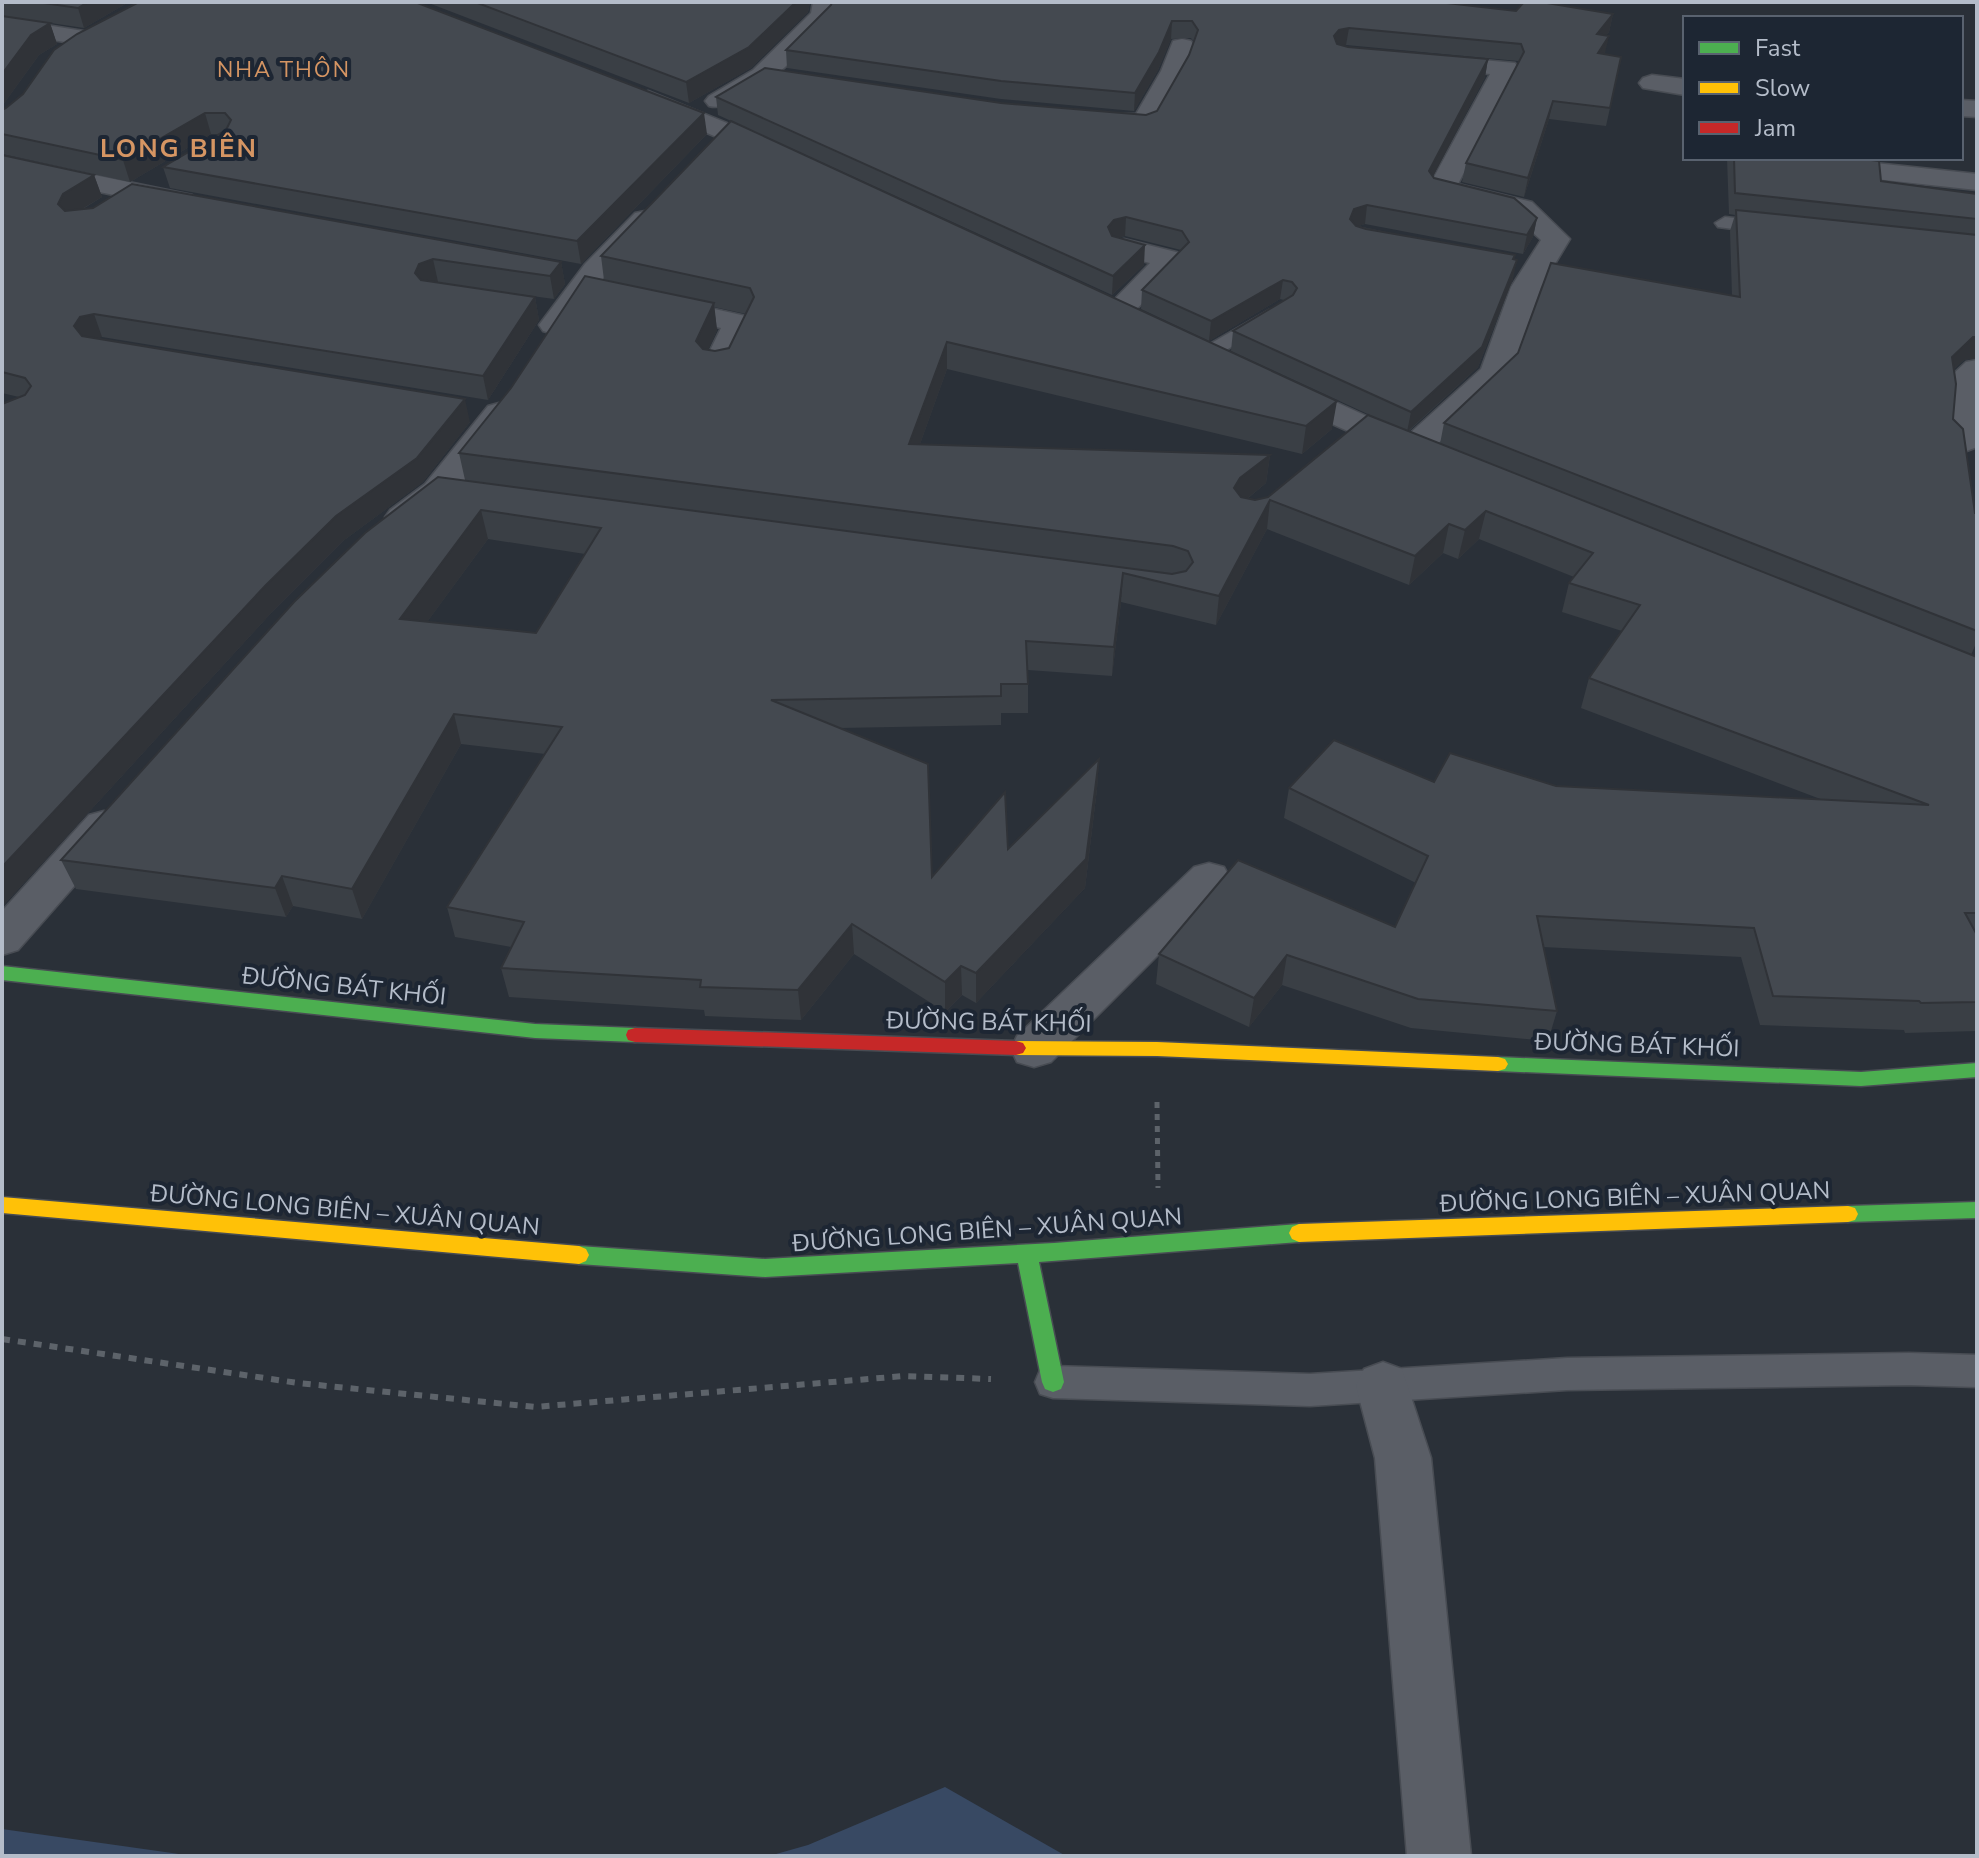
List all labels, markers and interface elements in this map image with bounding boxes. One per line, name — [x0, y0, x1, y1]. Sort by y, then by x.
legend — [1683, 16, 1963, 160]
text: Fast — [1755, 32, 1801, 64]
district label: NHA THÔN — [217, 55, 351, 85]
text: Slow — [1755, 72, 1810, 104]
text: Jam — [1754, 112, 1796, 144]
district label: LONG BIÊN — [100, 131, 258, 166]
street label: ĐƯỜNG BÁT KHỐI — [239, 958, 448, 1013]
street label: ĐƯỜNG BÁT KHỐI — [885, 1003, 1092, 1040]
street label: ĐƯỜNG BÁT KHỐI — [1533, 1024, 1740, 1065]
street label: ĐƯỜNG LONG BIÊN – XUÂN QUAN — [1438, 1174, 1831, 1220]
street label: ĐƯỜNG LONG BIÊN – XUÂN QUAN — [148, 1177, 541, 1243]
street label: ĐƯỜNG LONG BIÊN – XUÂN QUAN — [790, 1200, 1183, 1260]

